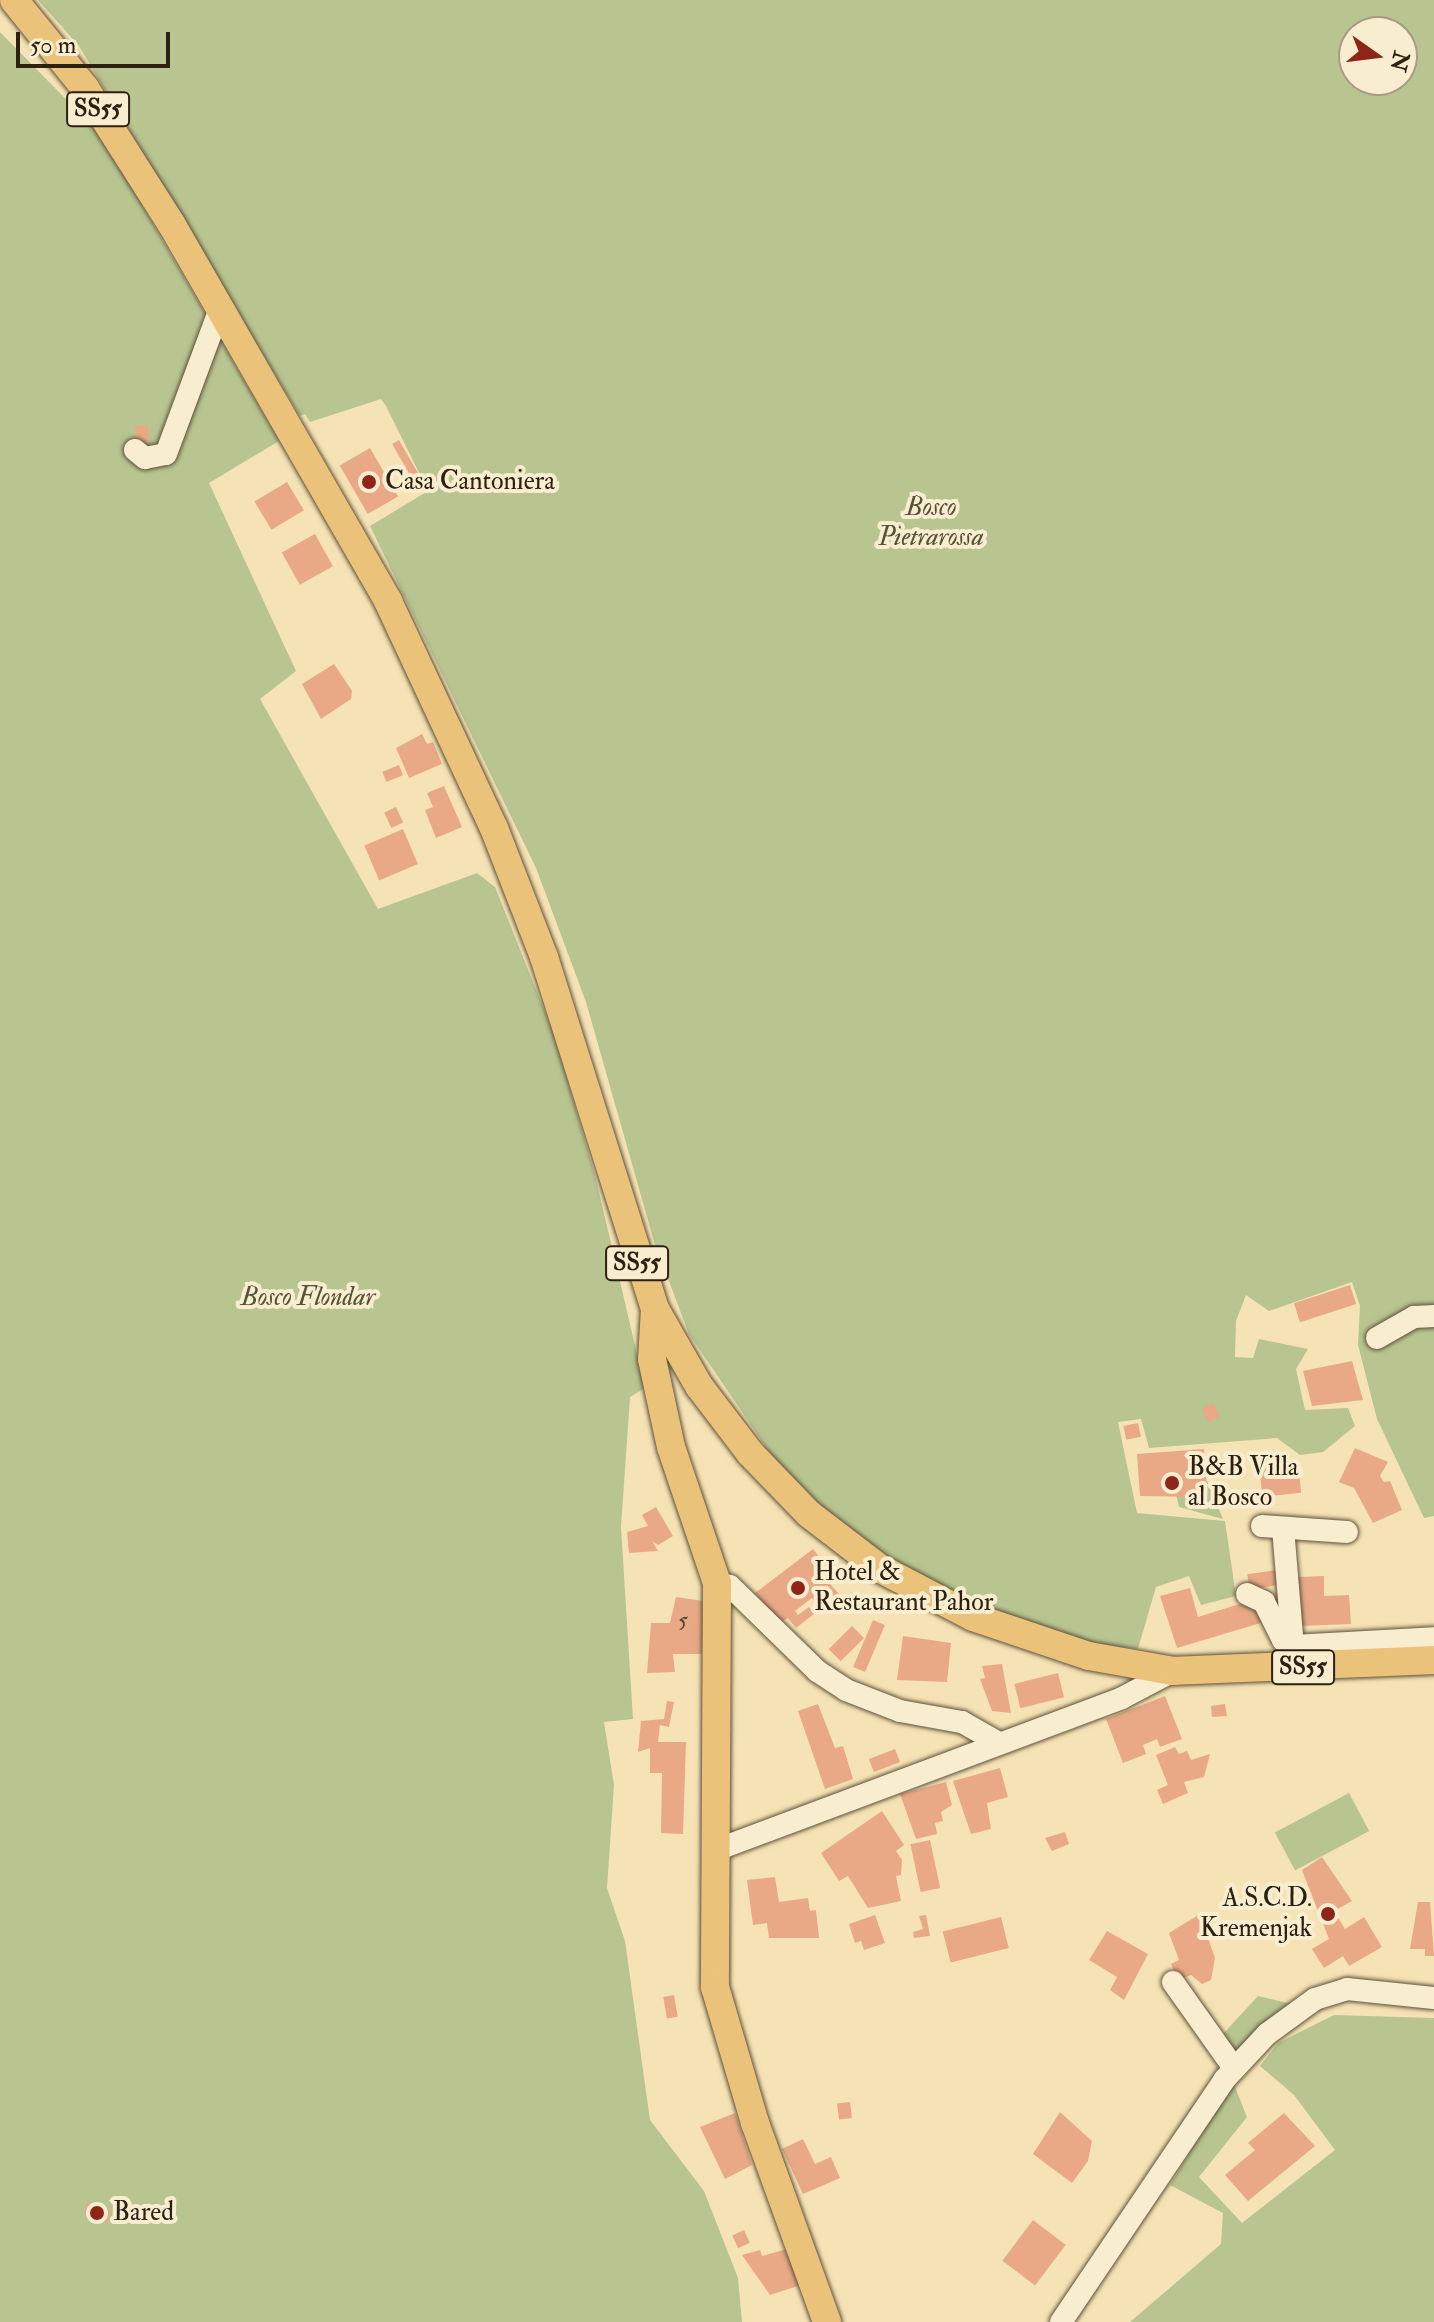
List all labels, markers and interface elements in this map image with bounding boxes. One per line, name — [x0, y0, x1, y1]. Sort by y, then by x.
scale bar — [20, 16, 174, 66]
north arrow — [1338, 16, 1418, 96]
text: 50 m — [30, 30, 76, 61]
text: N — [1383, 48, 1415, 74]
road number: SS55 — [66, 89, 130, 129]
place label: Casa Cantoniera — [385, 466, 555, 498]
marker: Casa Cantoniera — [360, 473, 378, 491]
park label: Bosco Pietrarossa — [878, 492, 984, 554]
road number: SS55 — [605, 1243, 669, 1283]
park label: Bosco Flondar — [241, 1282, 375, 1314]
place label: B&B Villa al Bosco — [1188, 1452, 1299, 1514]
marker: B&B Villa al Bosco — [1163, 1474, 1181, 1492]
place label: Hotel & Restaurant Pahor — [814, 1557, 993, 1618]
marker: Hotel & Restaurant Pahor — [789, 1579, 807, 1597]
house number: 5 — [678, 1608, 688, 1634]
road number: SS55 — [1271, 1647, 1335, 1687]
place label: A.S.C.D. Kremenjak — [1200, 1883, 1312, 1944]
marker: A.S.C.D. Kremenjak — [1319, 1905, 1337, 1923]
place label: Bared — [113, 2197, 174, 2229]
marker: Bared — [88, 2204, 106, 2222]

